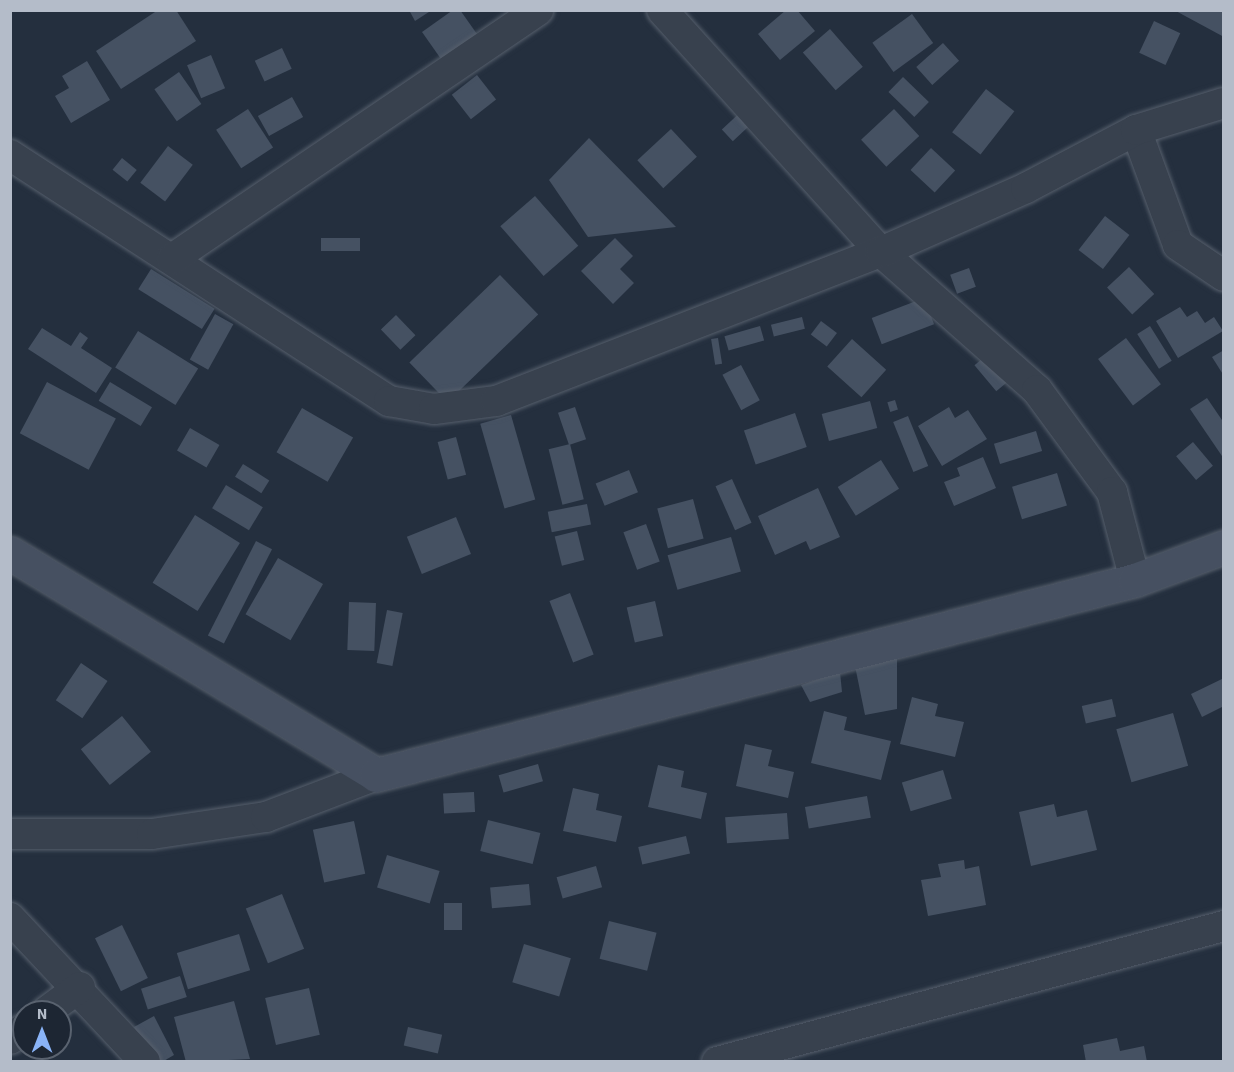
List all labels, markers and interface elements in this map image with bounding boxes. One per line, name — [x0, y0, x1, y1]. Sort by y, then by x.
north arrow — [12, 1000, 72, 1060]
text: N — [37, 1003, 47, 1025]

